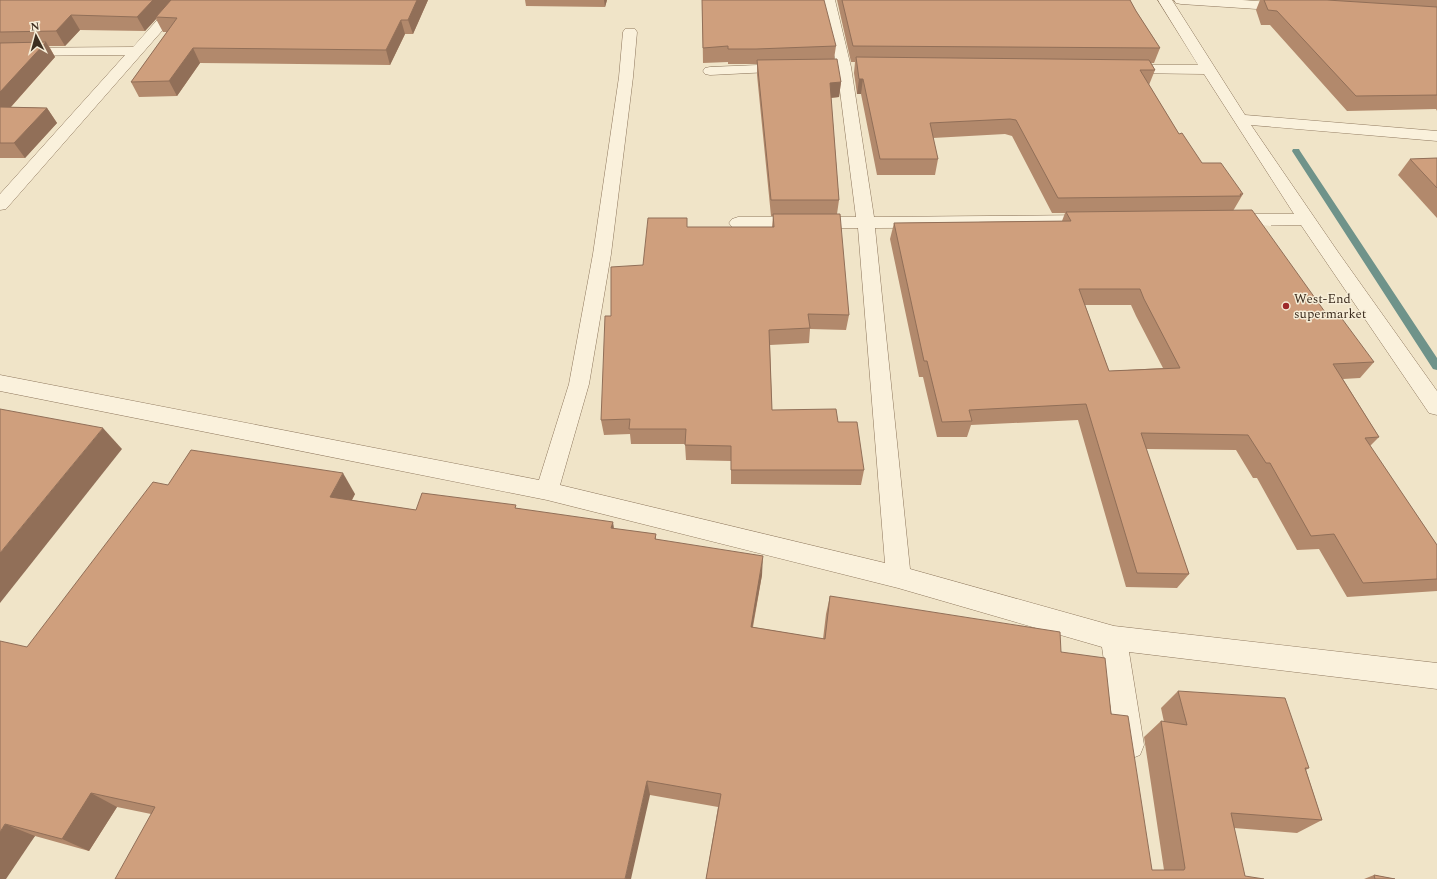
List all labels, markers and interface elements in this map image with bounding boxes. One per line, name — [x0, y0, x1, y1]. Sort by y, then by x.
north arrow — [16, 16, 56, 56]
text: N — [30, 18, 40, 35]
place label: West-End supermarket — [1294, 289, 1367, 324]
marker: West-End supermarket — [1281, 301, 1291, 311]

